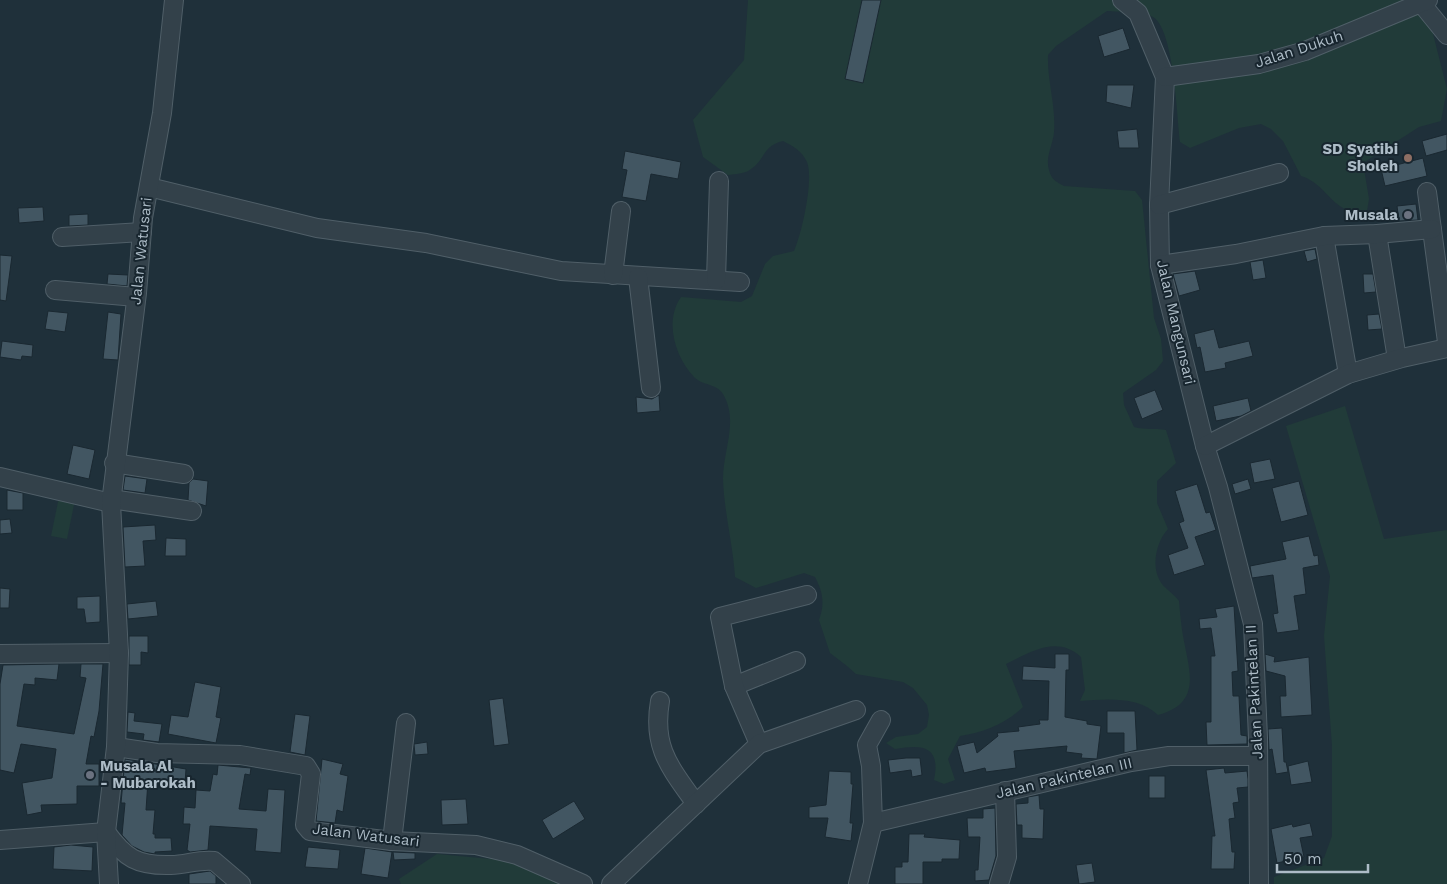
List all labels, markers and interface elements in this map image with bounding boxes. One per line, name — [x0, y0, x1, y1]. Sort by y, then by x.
street label: Jalan Dukuh — [1253, 26, 1345, 72]
place label: SD Syatibi Sholeh — [1322, 140, 1398, 175]
marker: SD Syatibi Sholeh — [1402, 152, 1414, 164]
street label: Jalan Watusari — [126, 196, 156, 306]
place label: Musala — [1345, 206, 1398, 224]
marker: Musala — [1402, 209, 1414, 221]
street label: Jalan Mangunsari — [1153, 258, 1199, 386]
street label: Jalan Pakintelan II — [1241, 624, 1267, 760]
street label: Jalan Pakintelan III — [994, 754, 1134, 802]
place label: Musala Al - Mubarokah — [100, 757, 196, 792]
marker: Musala Al - Mubarokah — [84, 769, 96, 781]
street label: Jalan Watusari — [311, 819, 421, 851]
scale bar — [1277, 842, 1368, 874]
text: 50 m — [1284, 850, 1321, 868]

